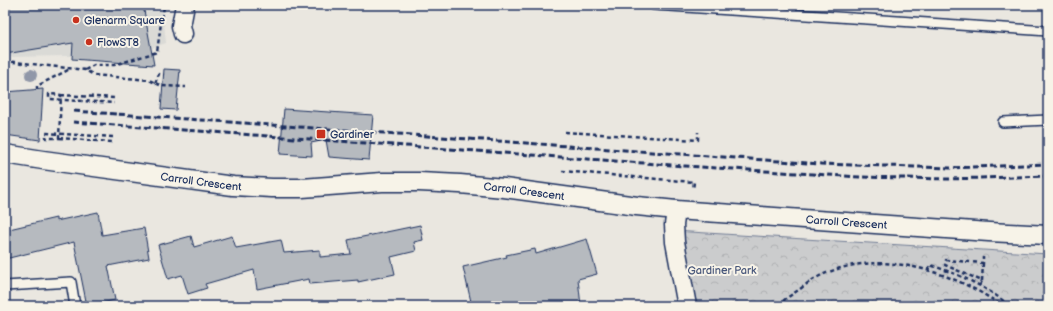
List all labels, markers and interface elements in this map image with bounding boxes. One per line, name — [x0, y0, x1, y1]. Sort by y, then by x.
place label: Glenarm Square — [84, 14, 166, 27]
marker: Glenarm Square — [71, 15, 81, 25]
place label: FlowST8 — [97, 36, 139, 49]
marker: FlowST8 — [84, 37, 94, 47]
marker: Gardiner — [315, 128, 327, 140]
place label: Gardiner — [330, 128, 375, 141]
street label: Carroll Crescent — [160, 170, 242, 193]
street label: Carroll Crescent — [483, 180, 566, 203]
street label: Carroll Crescent — [805, 213, 888, 231]
park label: Gardiner Park — [688, 264, 757, 277]

